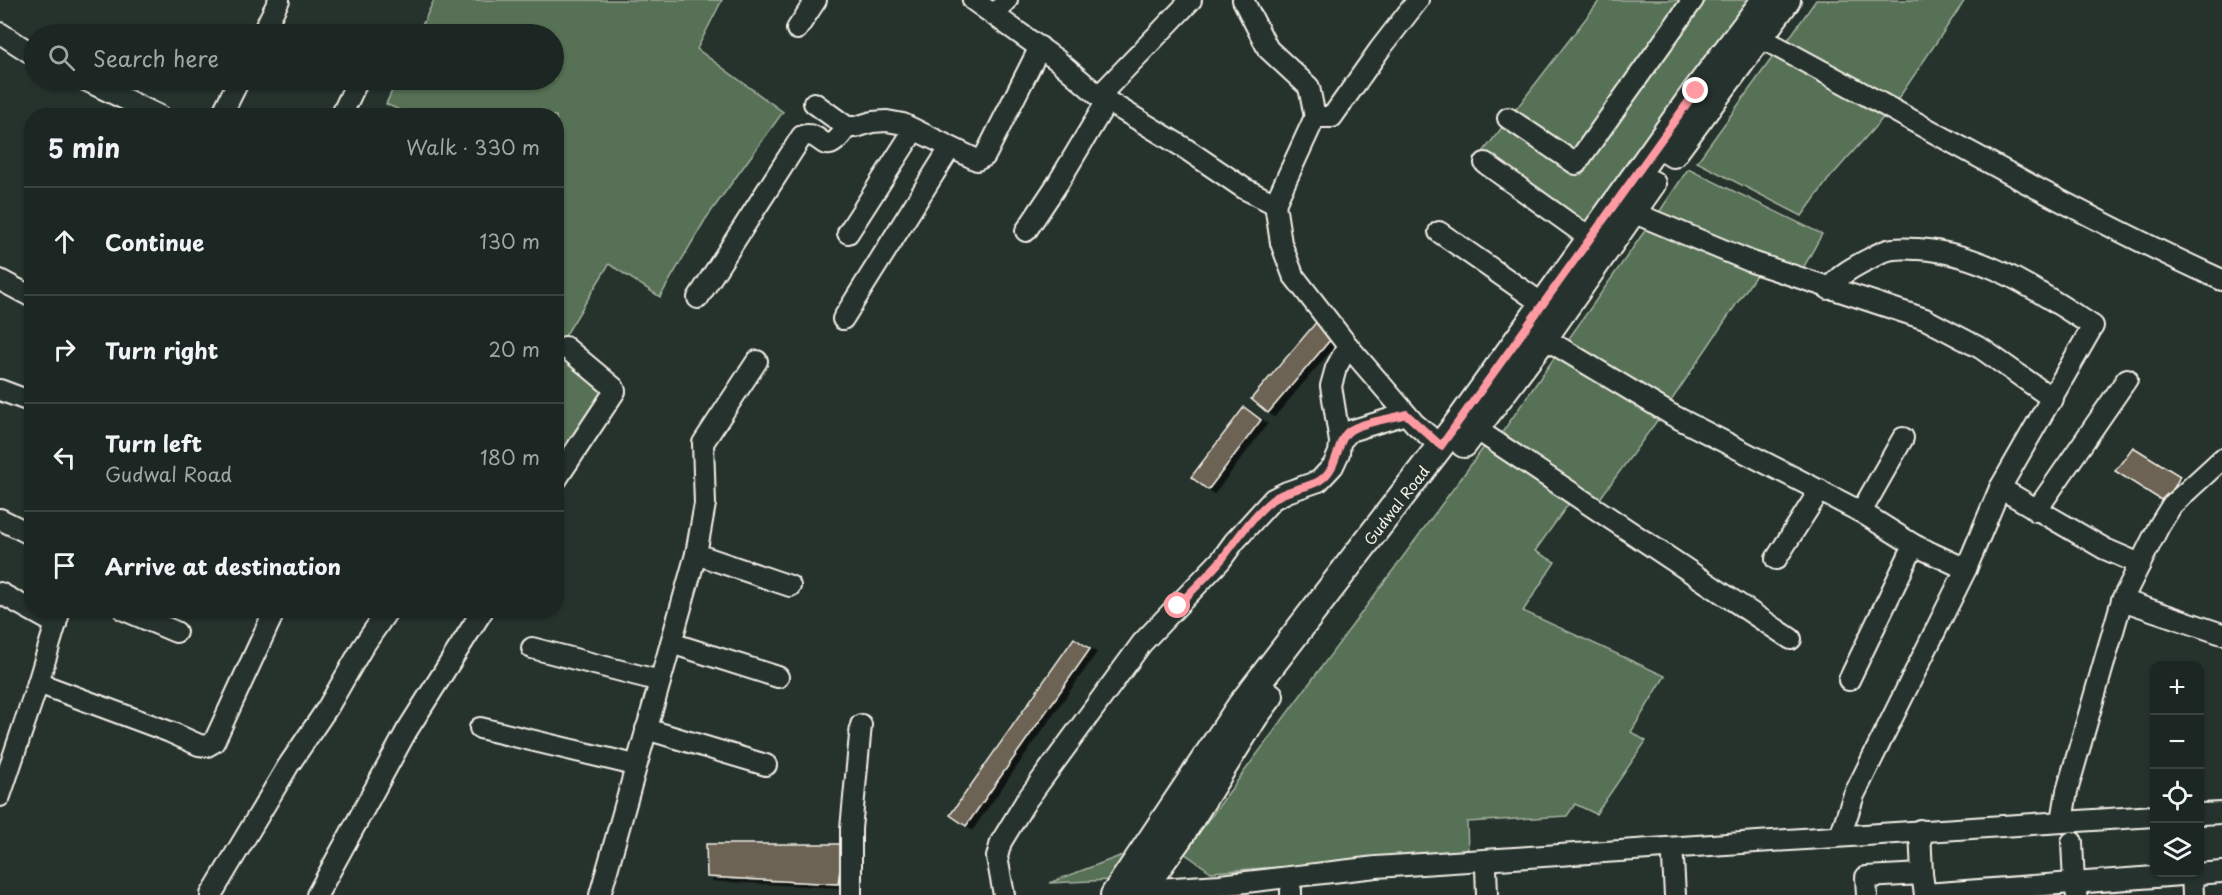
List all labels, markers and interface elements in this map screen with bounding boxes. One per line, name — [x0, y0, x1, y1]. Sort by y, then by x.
search box — [24, 24, 564, 90]
icon: search — [45, 41, 78, 74]
text: Search here — [93, 41, 219, 74]
route end — [1682, 77, 1708, 103]
text: 5 min — [48, 128, 120, 167]
text: Walk · 330 m — [406, 132, 540, 162]
icon: ahead — [48, 225, 81, 258]
text: Continue — [105, 225, 204, 258]
text: 130 m — [480, 226, 540, 256]
icon: right — [48, 333, 81, 366]
text: Turn right — [105, 333, 218, 366]
text: 20 m — [488, 334, 540, 364]
text: Turn left — [105, 426, 202, 459]
icon: left — [48, 441, 81, 474]
text: 180 m — [480, 442, 540, 472]
text: Gudwal Road — [105, 459, 232, 489]
street label: Gudwal Road — [1358, 460, 1435, 550]
icon: arrive — [48, 549, 81, 582]
text: Arrive at destination — [105, 549, 341, 582]
route start — [1164, 592, 1190, 618]
map controls — [2150, 661, 2204, 877]
button: + — [2150, 661, 2204, 715]
button: − — [2150, 715, 2204, 769]
button: locate — [2150, 769, 2204, 823]
button: layers — [2150, 823, 2204, 877]

